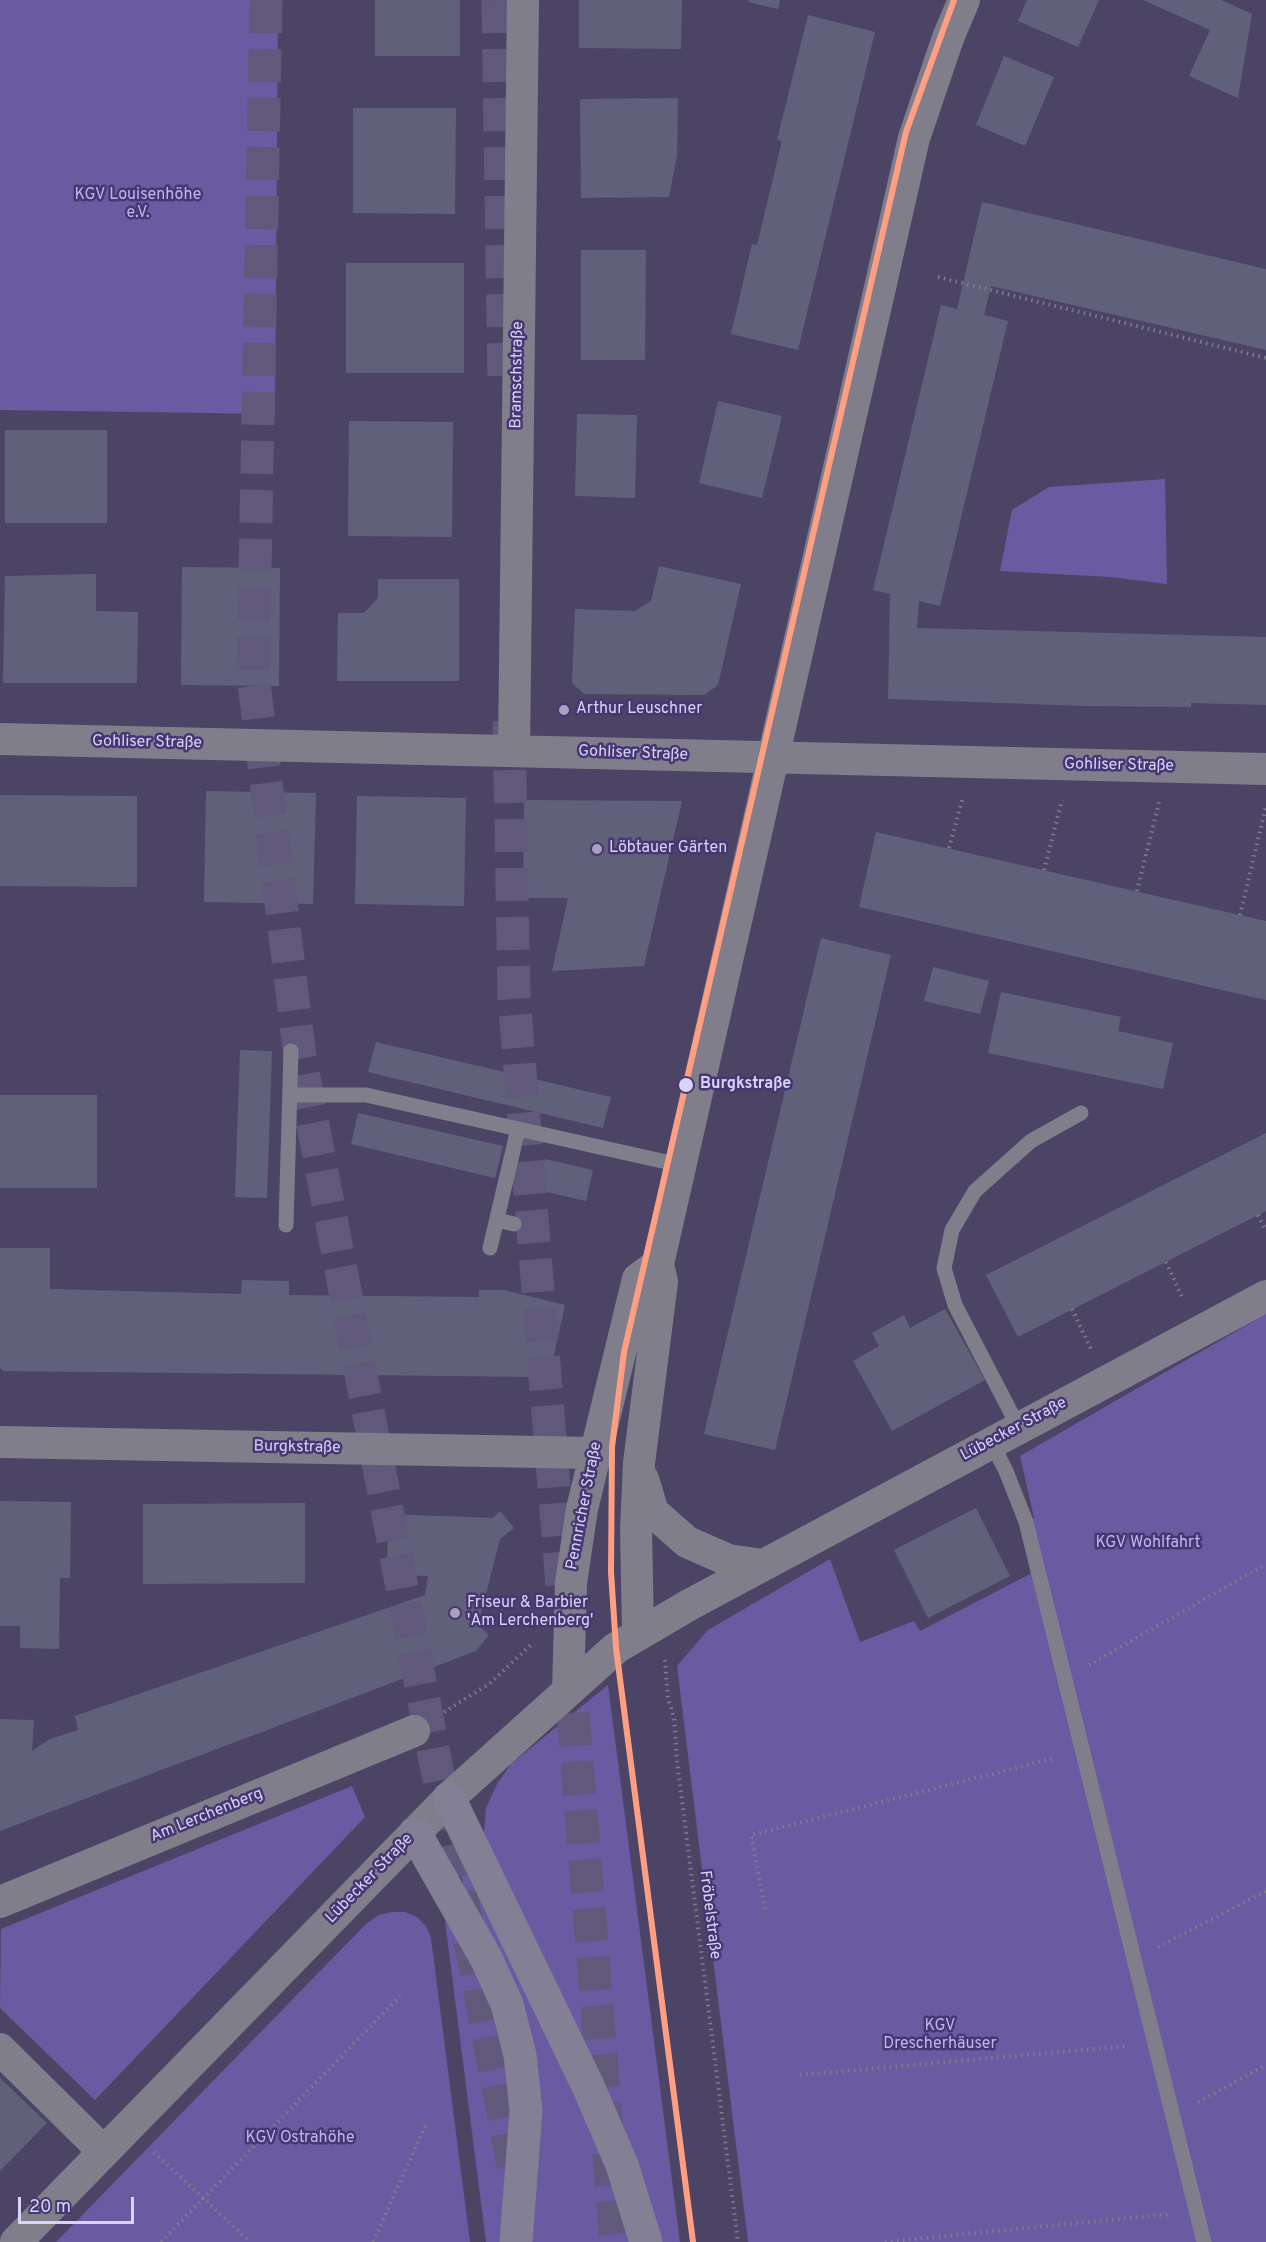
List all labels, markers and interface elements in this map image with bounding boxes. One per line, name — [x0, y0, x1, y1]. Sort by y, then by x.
park label: KGV Louisenhöhe e.V. — [75, 186, 201, 224]
street label: Bramschstraße — [507, 321, 529, 429]
place label: Arthur Leuschner — [576, 700, 703, 720]
marker: Arthur Leuschner — [557, 703, 571, 717]
street label: Gohliser Straße — [92, 732, 202, 754]
street label: Gohliser Straße — [578, 742, 688, 766]
street label: Gohliser Straße — [1064, 755, 1174, 777]
place label: Löbtauer Gärten — [609, 839, 727, 859]
marker: Löbtauer Gärten — [590, 842, 604, 856]
place label: Burgkstraße — [700, 1075, 791, 1095]
marker: Burgkstraße — [677, 1076, 695, 1094]
street label: Lübecker Straße — [958, 1394, 1070, 1466]
street label: Burgkstraße — [253, 1438, 341, 1458]
street label: Pennricher Straße — [563, 1440, 607, 1572]
park label: KGV Wohlfahrt — [1095, 1534, 1201, 1554]
place label: Friseur & Barbier 'Am Lerchenberg' — [467, 1594, 593, 1632]
marker: Friseur & Barbier 'Am Lerchenberg' — [448, 1606, 462, 1620]
street label: Am Lerchenberg — [148, 1785, 266, 1847]
street label: Lübecker Straße — [322, 1830, 418, 1928]
street label: Fröbelstraße — [694, 1869, 724, 1961]
park label: KGV Drescherhäuser — [883, 2017, 997, 2055]
park label: KGV Ostrahöhe — [245, 2129, 355, 2149]
scale bar — [21, 2185, 136, 2223]
text: 20 m — [29, 2196, 71, 2219]

